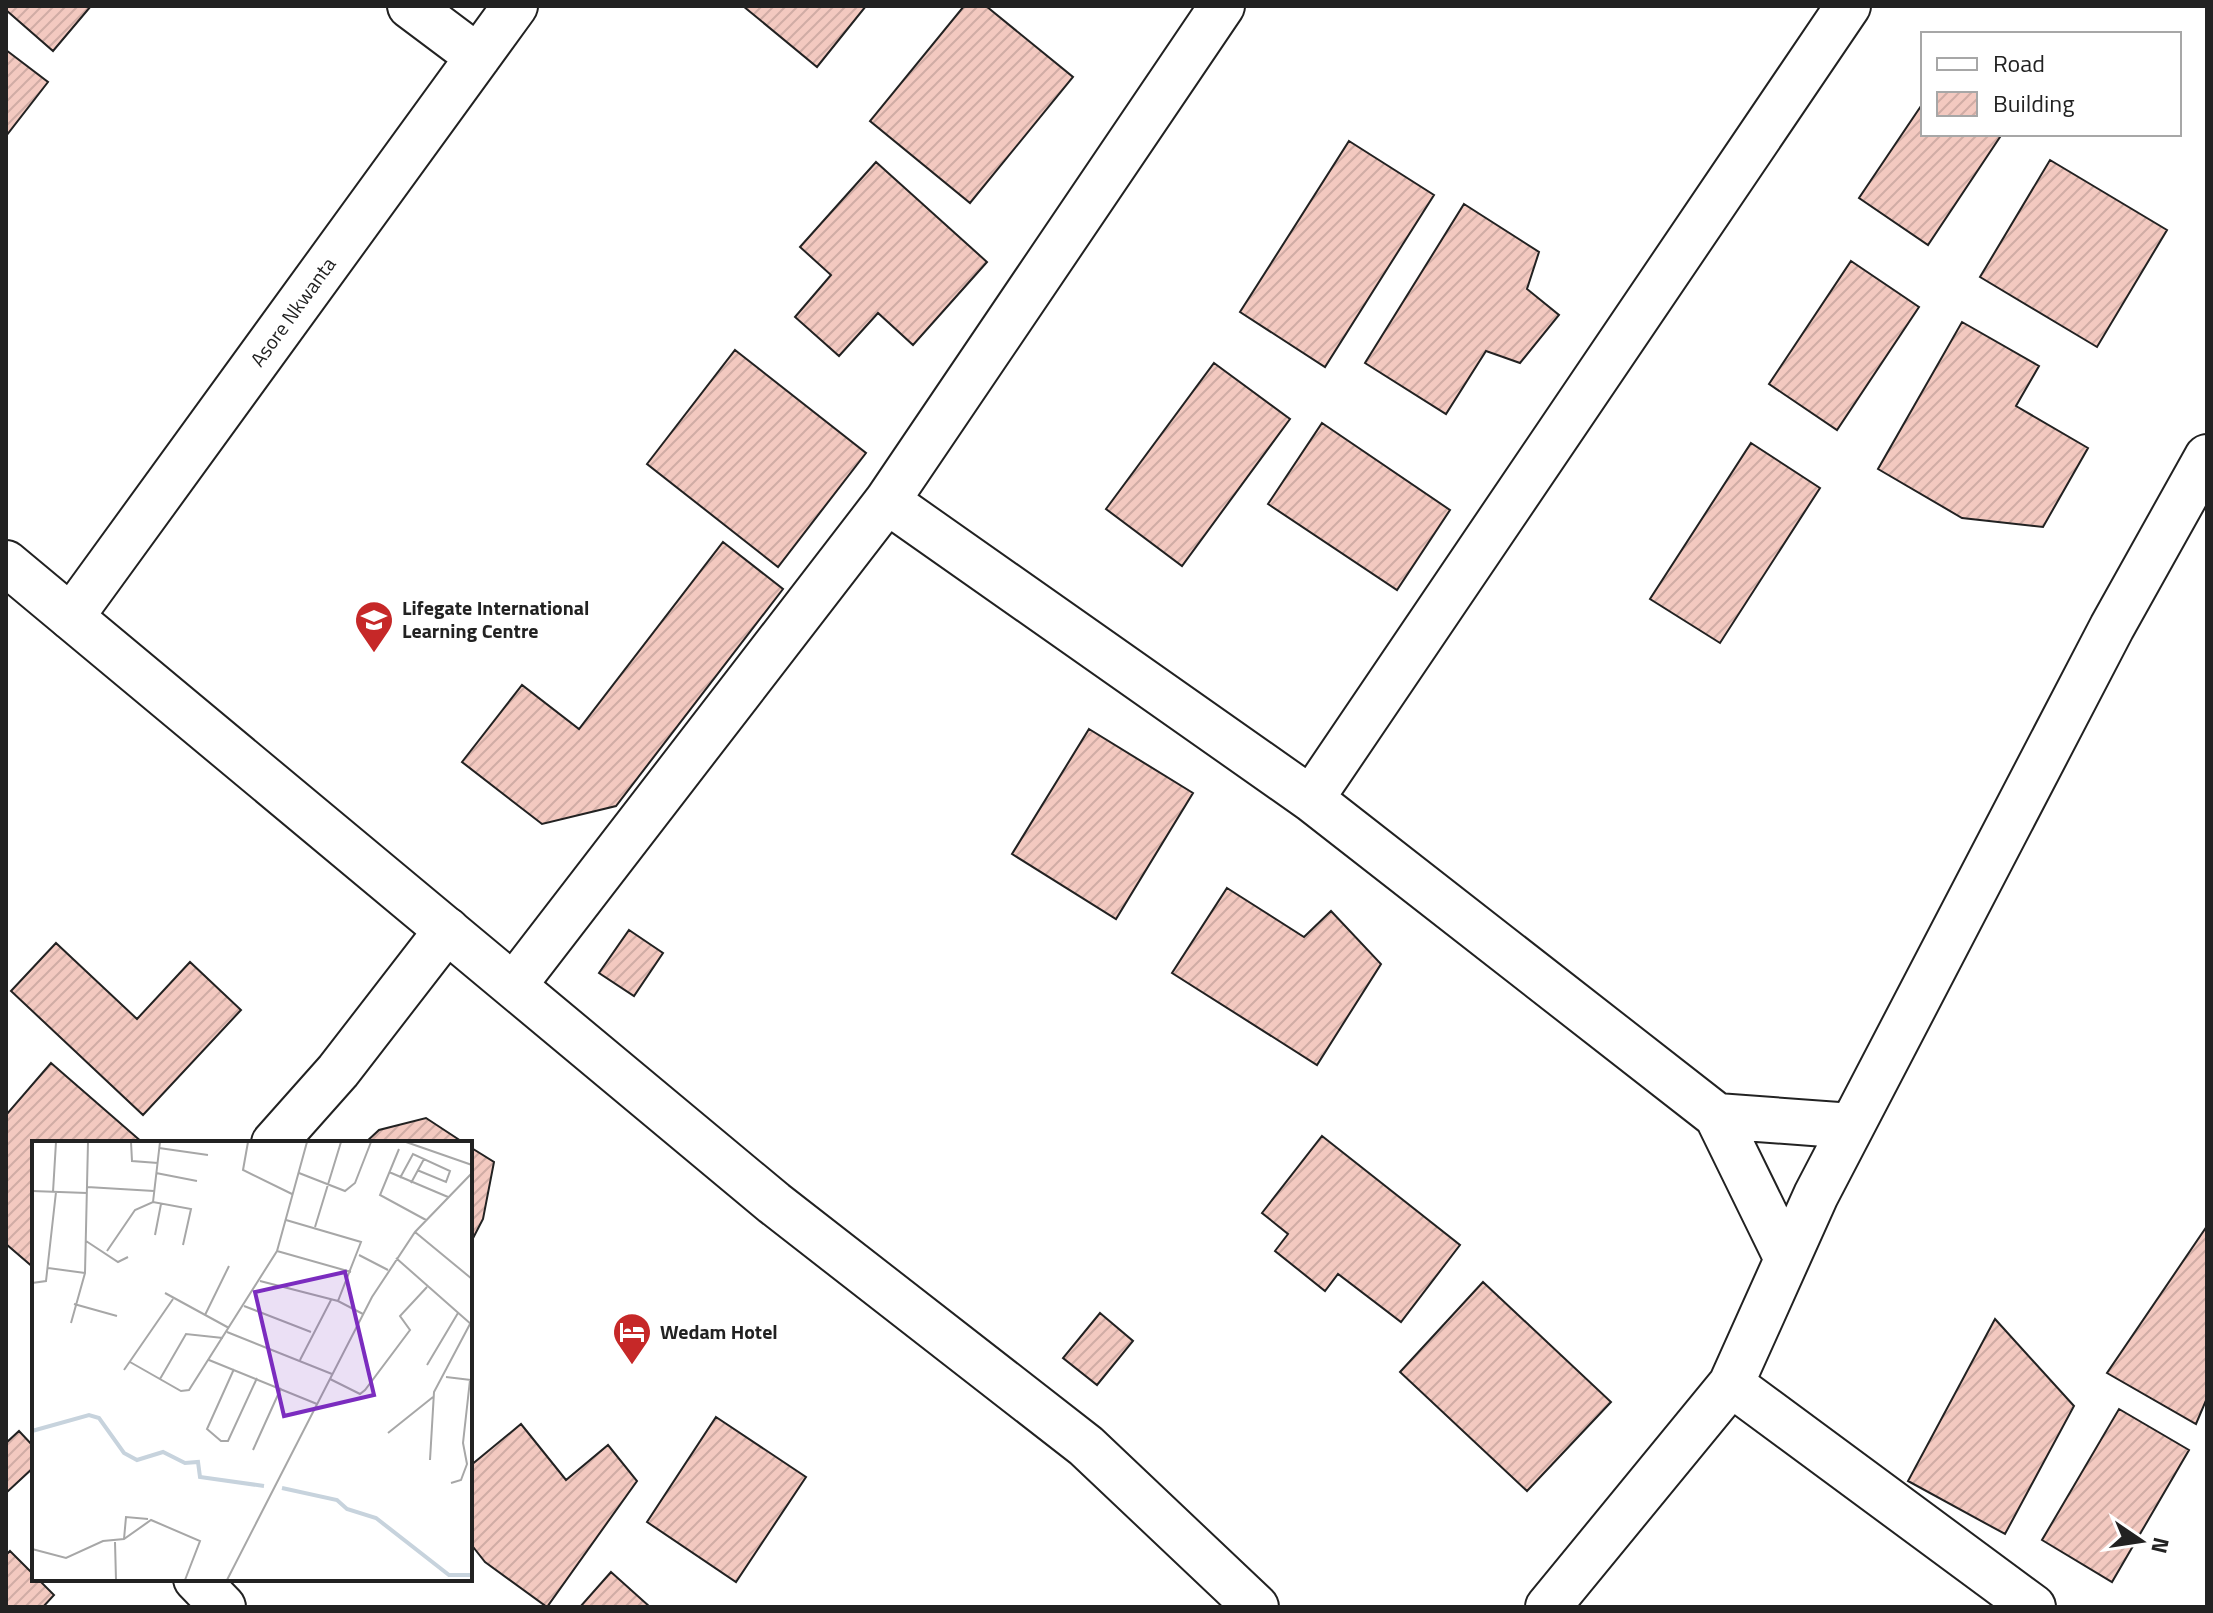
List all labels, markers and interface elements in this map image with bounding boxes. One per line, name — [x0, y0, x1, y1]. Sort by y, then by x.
legend — [1921, 32, 2181, 136]
text: Road — [1993, 45, 2045, 81]
text: Building — [1993, 85, 2075, 121]
street label: Asore Nkwanta — [242, 250, 343, 373]
place label: Lifegate International Learning Centre — [402, 592, 589, 646]
school or university icon: Lifegate International Learning Centre — [353, 599, 395, 654]
inset map — [32, 1141, 472, 1581]
hotel icon: Wedam Hotel — [611, 1311, 653, 1366]
place label: Wedam Hotel — [660, 1316, 778, 1347]
north arrow — [2101, 1501, 2181, 1581]
text: N — [2142, 1534, 2179, 1557]

